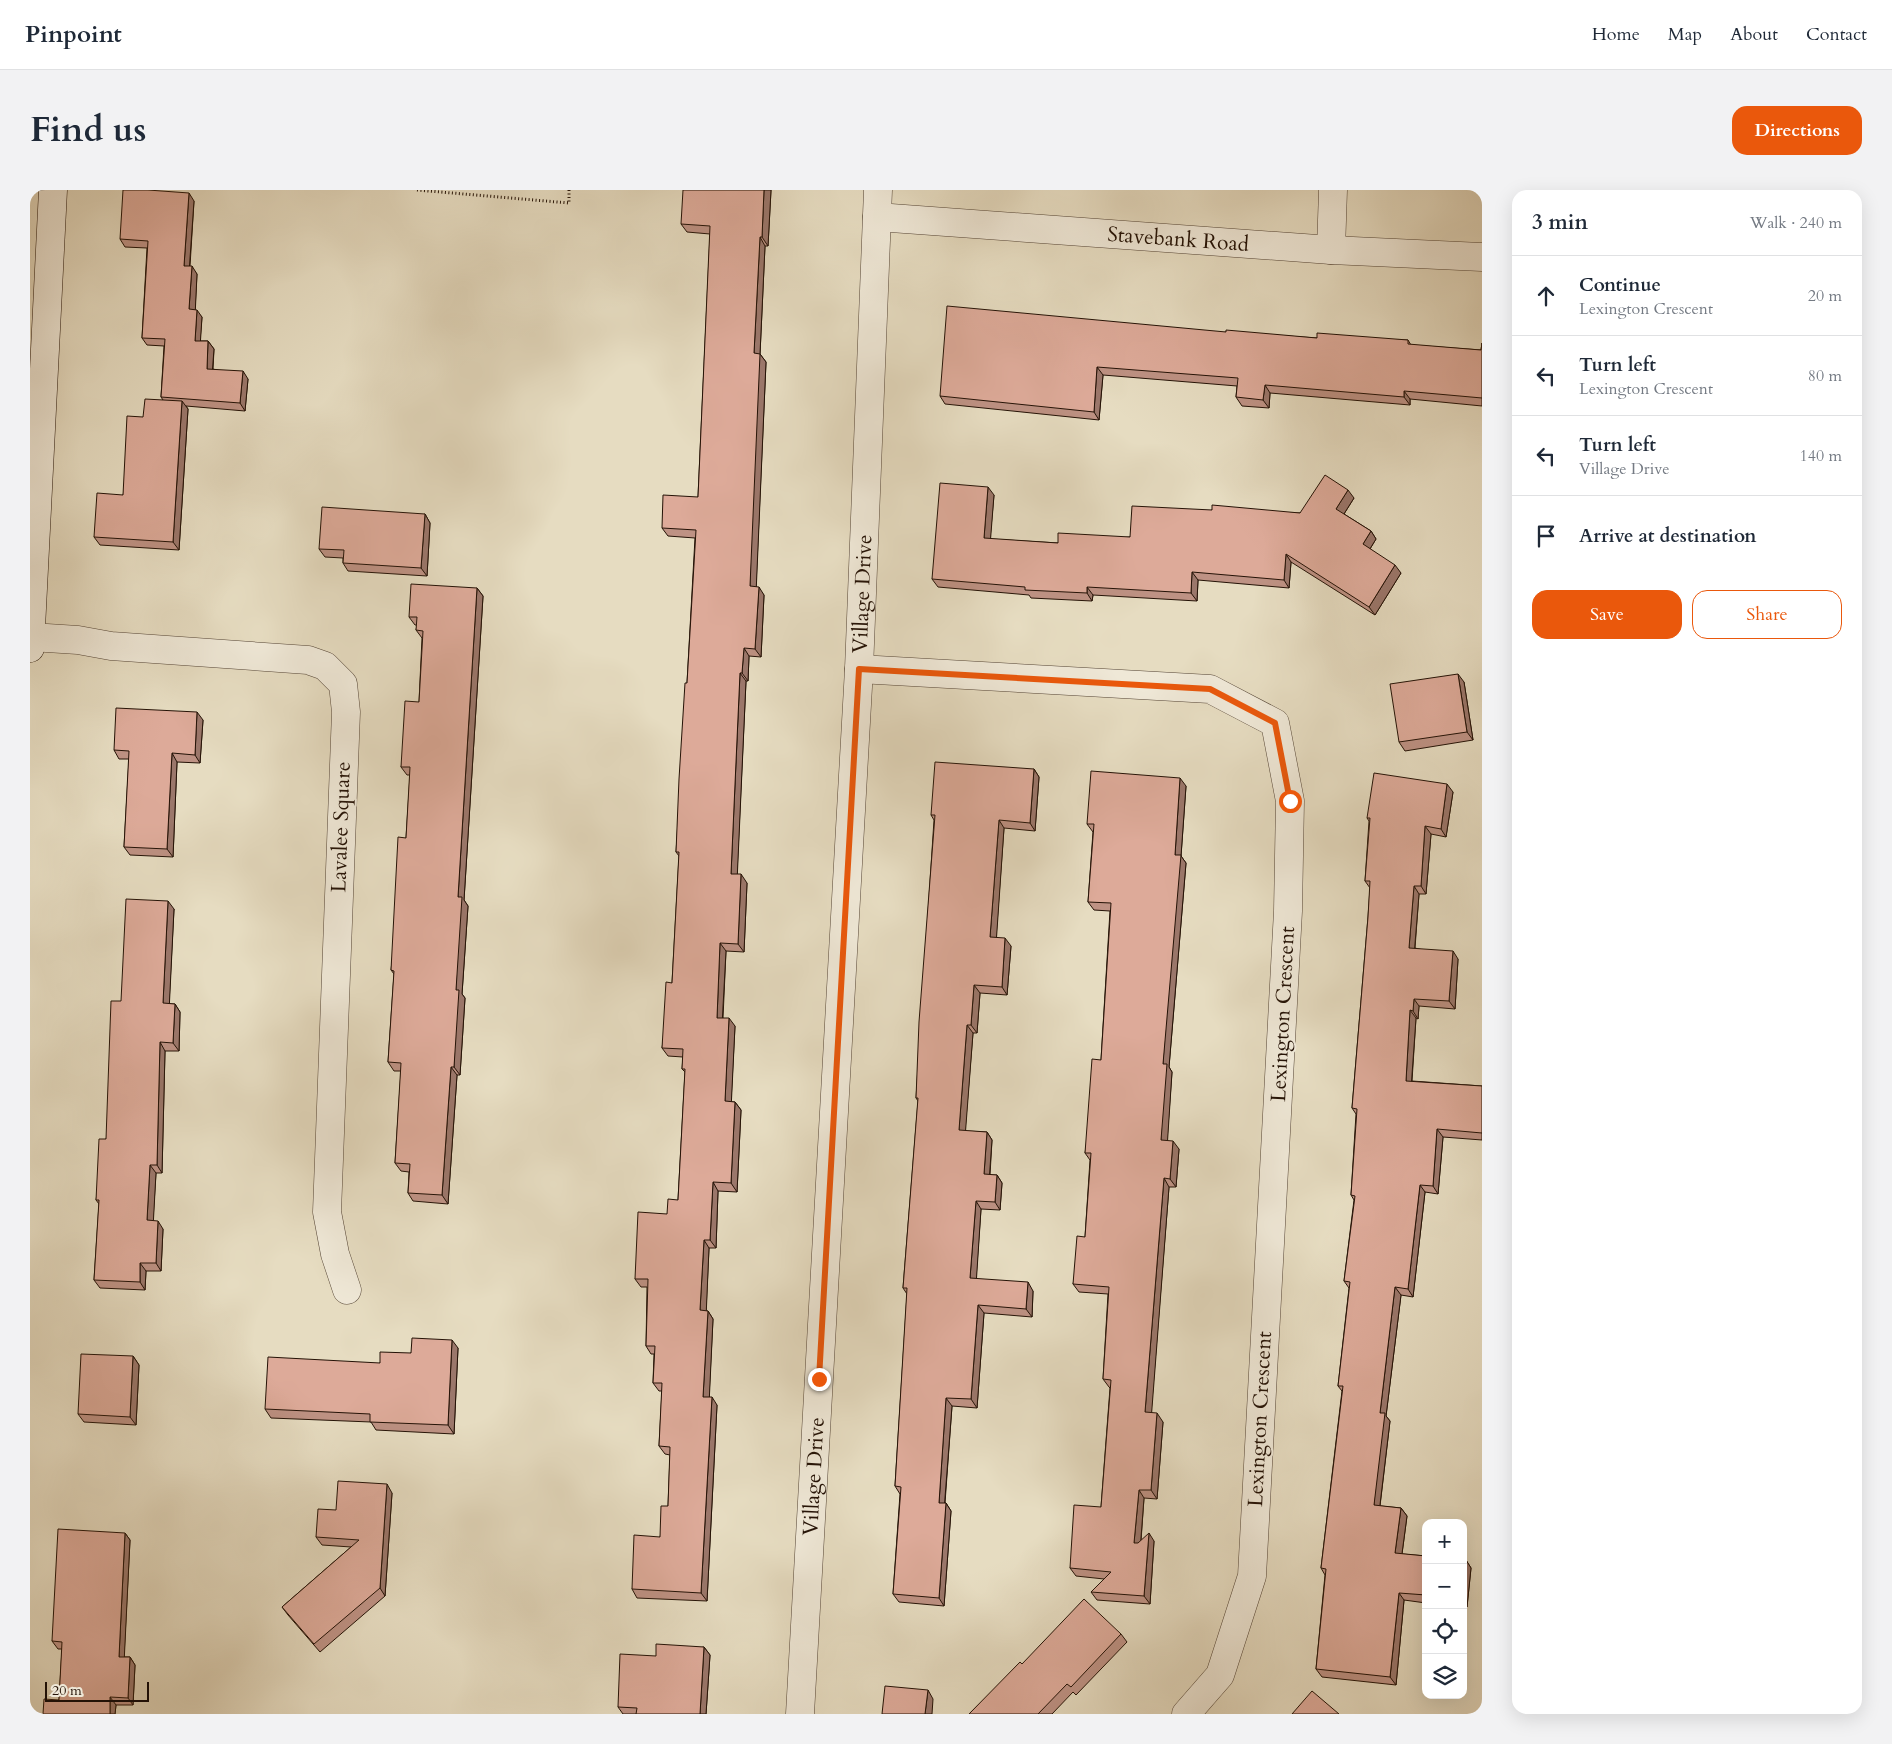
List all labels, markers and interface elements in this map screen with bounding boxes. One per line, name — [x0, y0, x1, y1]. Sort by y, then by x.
text: Pinpoint — [25, 18, 122, 51]
text: Home — [1592, 22, 1640, 47]
text: Map — [1668, 22, 1702, 47]
text: About — [1730, 22, 1778, 47]
text: Contact — [1806, 22, 1867, 47]
text: Find us — [30, 106, 146, 154]
button: Directions — [1732, 106, 1862, 155]
text: 3 min — [1532, 208, 1588, 237]
text: Walk · 240 m — [1750, 212, 1842, 234]
street label: Stavebank Road — [1106, 219, 1250, 258]
text: Continue — [1579, 272, 1661, 298]
icon: ahead — [1532, 282, 1560, 310]
text: 20 m — [1808, 285, 1842, 307]
text: Lexington Crescent — [1579, 298, 1713, 320]
text: Turn left — [1579, 352, 1656, 378]
icon: left — [1532, 362, 1560, 390]
text: 80 m — [1808, 365, 1842, 387]
text: Lexington Crescent — [1579, 378, 1713, 400]
text: Turn left — [1579, 432, 1656, 458]
icon: left — [1532, 442, 1560, 470]
text: 140 m — [1800, 445, 1842, 467]
text: Village Drive — [1579, 458, 1670, 480]
icon: arrive — [1532, 522, 1560, 550]
text: Arrive at destination — [1579, 523, 1756, 549]
street label: Village Drive — [845, 534, 879, 654]
button: Save — [1532, 590, 1682, 639]
button: Share — [1692, 590, 1842, 639]
street label: Lavalee Square — [324, 761, 358, 893]
route start — [1279, 790, 1302, 813]
street label: Lexington Crescent — [1264, 925, 1302, 1103]
street label: Lexington Crescent — [1241, 1330, 1279, 1508]
route end — [808, 1368, 831, 1391]
street label: Village Drive — [796, 1416, 831, 1537]
map controls — [1422, 1519, 1467, 1699]
button: + — [1422, 1519, 1467, 1564]
button: − — [1422, 1564, 1467, 1609]
button: locate — [1422, 1609, 1467, 1654]
button: layers — [1422, 1654, 1467, 1699]
scale bar — [45, 1679, 149, 1702]
text: 20 m — [52, 1681, 82, 1700]

